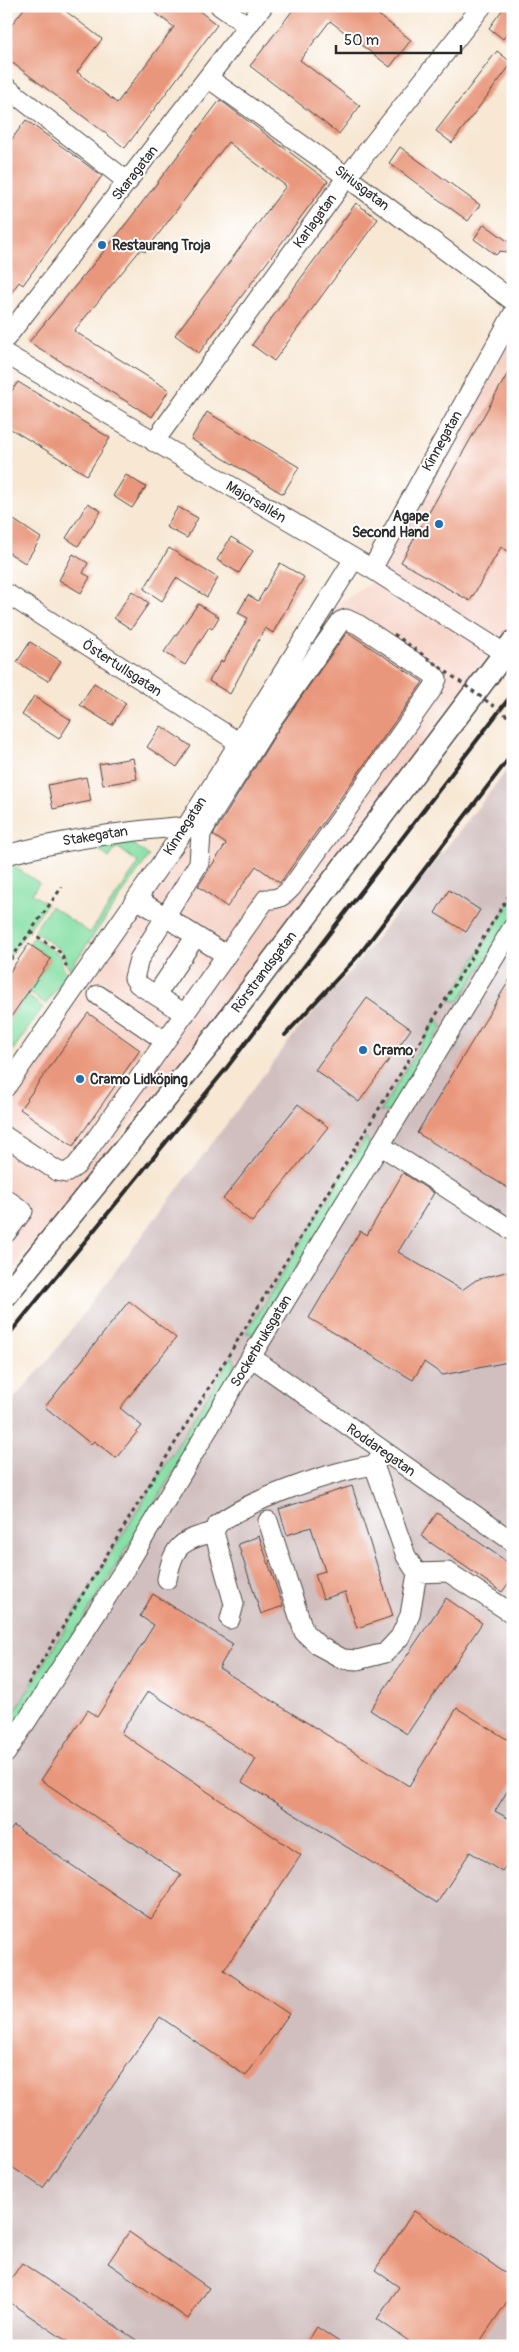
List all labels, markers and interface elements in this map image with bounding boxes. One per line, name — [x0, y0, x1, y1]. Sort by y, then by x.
scale bar — [336, 22, 462, 54]
text: 50 m — [344, 31, 379, 50]
street label: Skaragatan — [108, 142, 162, 204]
street label: Siriusgatan — [331, 162, 393, 214]
street label: Karlagatan — [290, 191, 340, 251]
place label: Restaurang Troja — [112, 237, 211, 254]
marker: Restaurang Troja — [96, 239, 108, 251]
street label: Kinnegatan — [418, 408, 466, 474]
street label: Majorsallén — [223, 477, 289, 527]
place label: Agape Second Hand — [352, 508, 430, 541]
marker: Agape Second Hand — [433, 518, 445, 530]
street label: Östertullsgatan — [79, 635, 166, 700]
street label: Kinnegatan — [160, 793, 210, 858]
street label: Stakegatan — [61, 822, 129, 850]
street label: Rörstrandsgatan — [228, 928, 300, 1016]
place label: Cramo — [373, 1042, 414, 1059]
marker: Cramo — [357, 1044, 369, 1056]
place label: Cramo Lidköping — [90, 1071, 188, 1088]
marker: Cramo Lidköping — [74, 1073, 86, 1085]
street label: Sockerbruksgatan — [227, 1292, 295, 1390]
street label: Roddaregatan — [343, 1420, 419, 1480]

